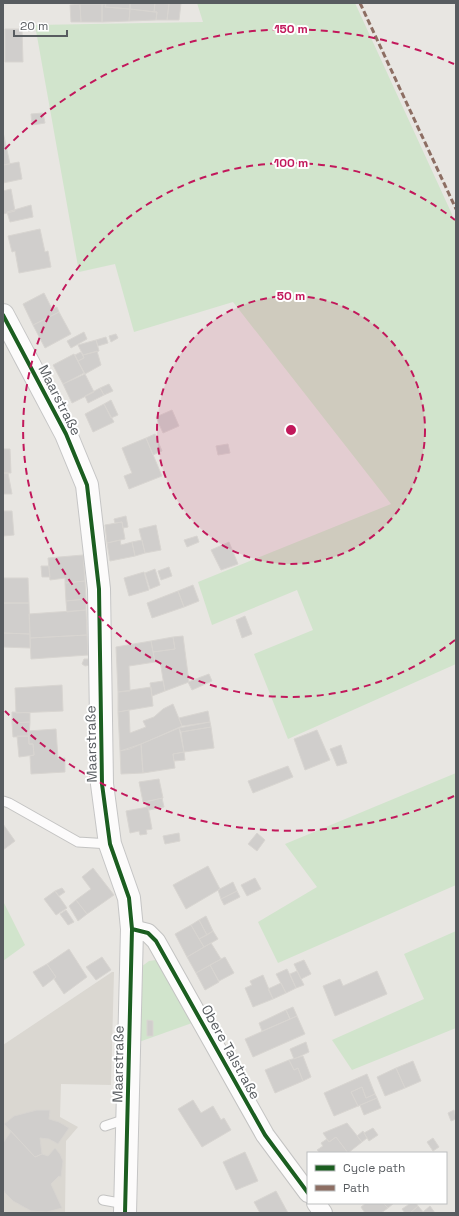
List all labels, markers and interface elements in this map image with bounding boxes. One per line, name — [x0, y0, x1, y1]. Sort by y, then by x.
scale bar — [14, 12, 67, 38]
text: 20 m — [20, 18, 48, 34]
text: 150 m — [274, 21, 308, 37]
text: 100 m — [274, 155, 308, 171]
text: 50 m — [277, 288, 305, 304]
street label: Maarstraße — [34, 362, 86, 438]
centre of rings — [284, 423, 298, 437]
street label: Maarstraße — [81, 705, 101, 783]
street label: Obere Talstraße — [198, 1001, 264, 1103]
street label: Maarstraße — [108, 1025, 128, 1103]
legend — [307, 1152, 447, 1204]
text: Cycle path — [343, 1160, 405, 1176]
text: Path — [343, 1180, 369, 1196]

